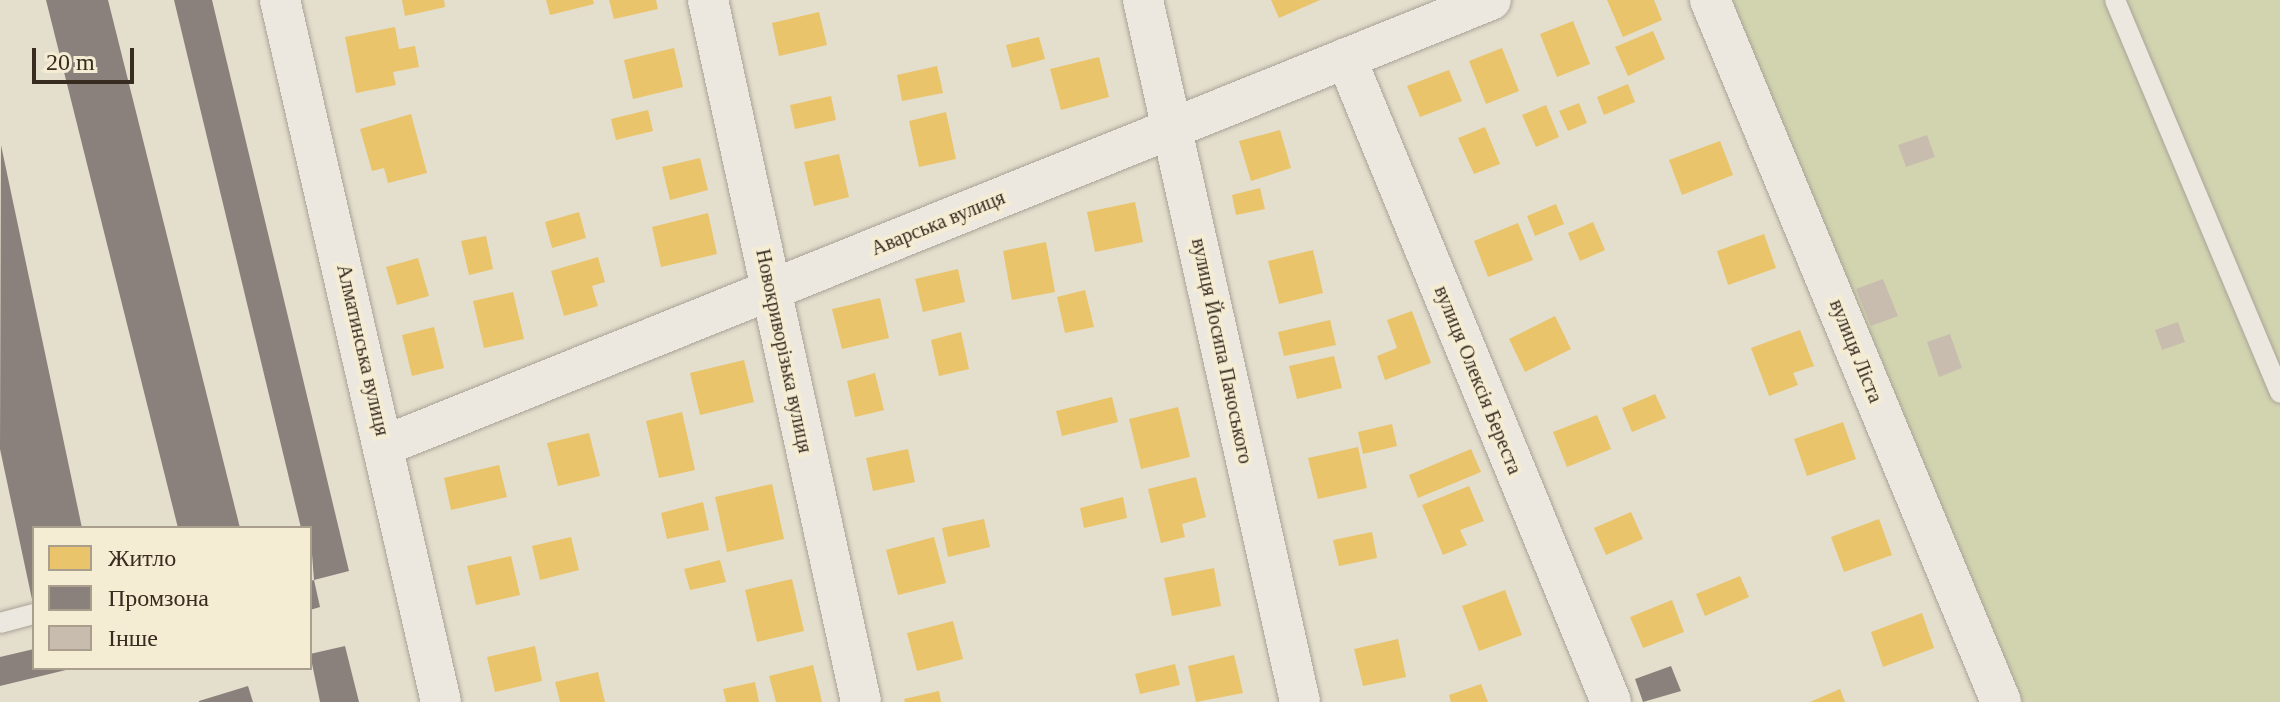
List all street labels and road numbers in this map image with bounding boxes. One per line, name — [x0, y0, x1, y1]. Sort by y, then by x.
street label: Аварська вулиця — [868, 185, 1008, 261]
street label: вулиця Йосипа Пачоського — [1186, 236, 1258, 466]
street label: Новокриворізька вулиця — [751, 247, 817, 455]
street label: Алматинська вулиця — [332, 262, 394, 438]
street label: вулиця Олексія Береста — [1429, 282, 1527, 478]
street label: вулиця Ліста — [1824, 296, 1888, 406]

